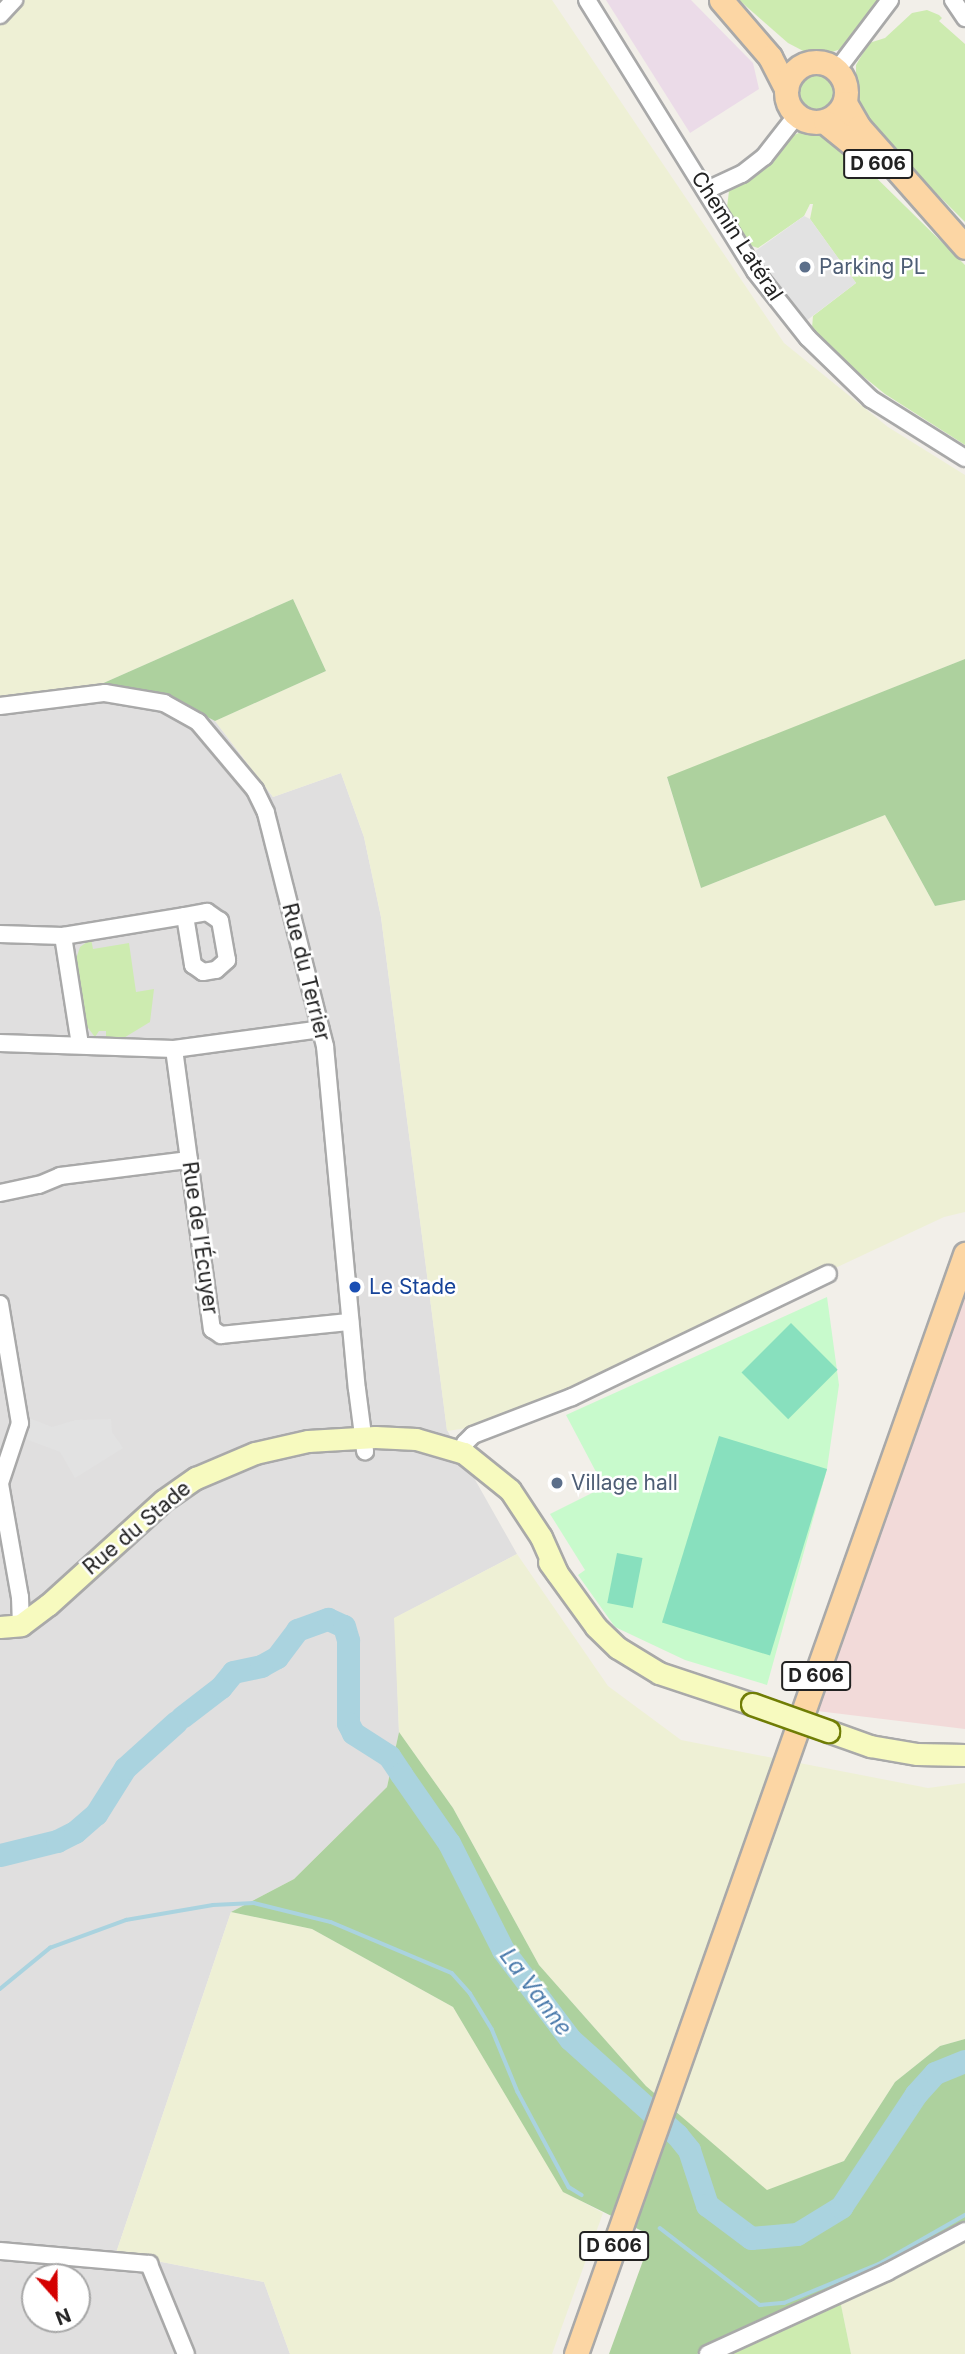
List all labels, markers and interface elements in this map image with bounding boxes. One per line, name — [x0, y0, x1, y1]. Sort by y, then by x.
road number: D 606 — [843, 148, 913, 180]
street label: Chemin Latéral — [686, 167, 788, 305]
place label: Parking PL — [819, 254, 926, 280]
marker: Parking PL — [797, 259, 813, 275]
street label: Rue du Terrier — [277, 900, 335, 1044]
street label: Rue de l’Écuyer — [177, 1160, 223, 1316]
place label: Le Stade — [369, 1274, 456, 1300]
marker: Le Stade — [347, 1279, 363, 1295]
place label: Village hall — [571, 1470, 678, 1496]
marker: Village hall — [549, 1475, 565, 1491]
street label: Rue du Stade — [78, 1476, 196, 1580]
road number: D 606 — [781, 1660, 851, 1692]
water label: La Vanne — [494, 1943, 578, 2041]
road number: D 606 — [579, 2230, 649, 2262]
north arrow — [21, 2263, 91, 2333]
text: N — [52, 2303, 74, 2330]

